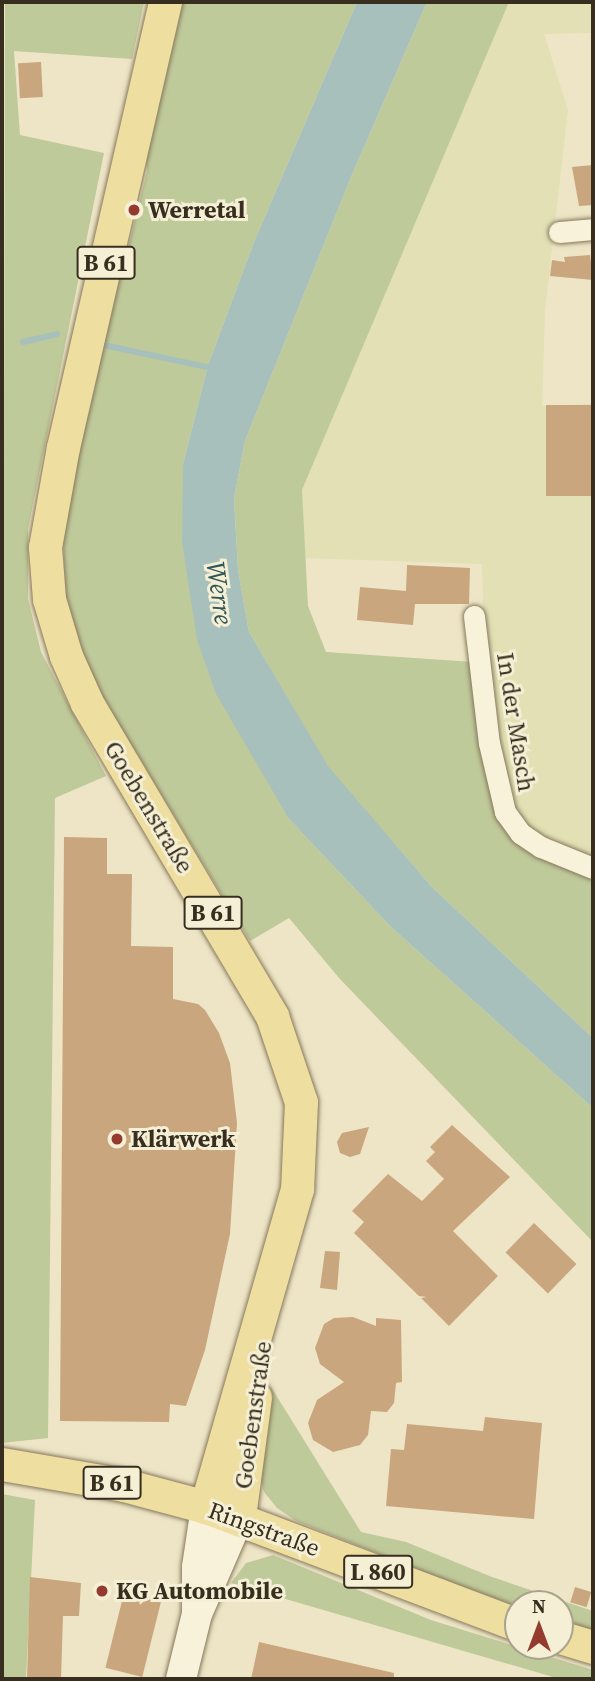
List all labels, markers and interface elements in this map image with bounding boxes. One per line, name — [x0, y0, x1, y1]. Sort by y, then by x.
place label: Werretal — [148, 196, 246, 224]
marker: Werretal — [126, 202, 142, 218]
road number: B 61 — [76, 244, 136, 282]
water label: Werre — [199, 560, 239, 626]
street label: In der Masch — [491, 650, 541, 794]
street label: Goebenstraße — [98, 736, 200, 878]
road number: B 61 — [183, 893, 243, 932]
place label: Klärwerk — [131, 1125, 235, 1153]
marker: Klärwerk — [109, 1131, 125, 1147]
street label: Goebenstraße — [228, 1339, 278, 1491]
road number: B 61 — [82, 1464, 142, 1502]
street label: Ringstraße — [204, 1496, 324, 1562]
road number: L 860 — [343, 1553, 413, 1592]
place label: KG Automobile — [116, 1577, 283, 1605]
marker: KG Automobile — [94, 1583, 110, 1599]
north arrow — [504, 1590, 574, 1660]
text: N — [532, 1593, 546, 1619]

